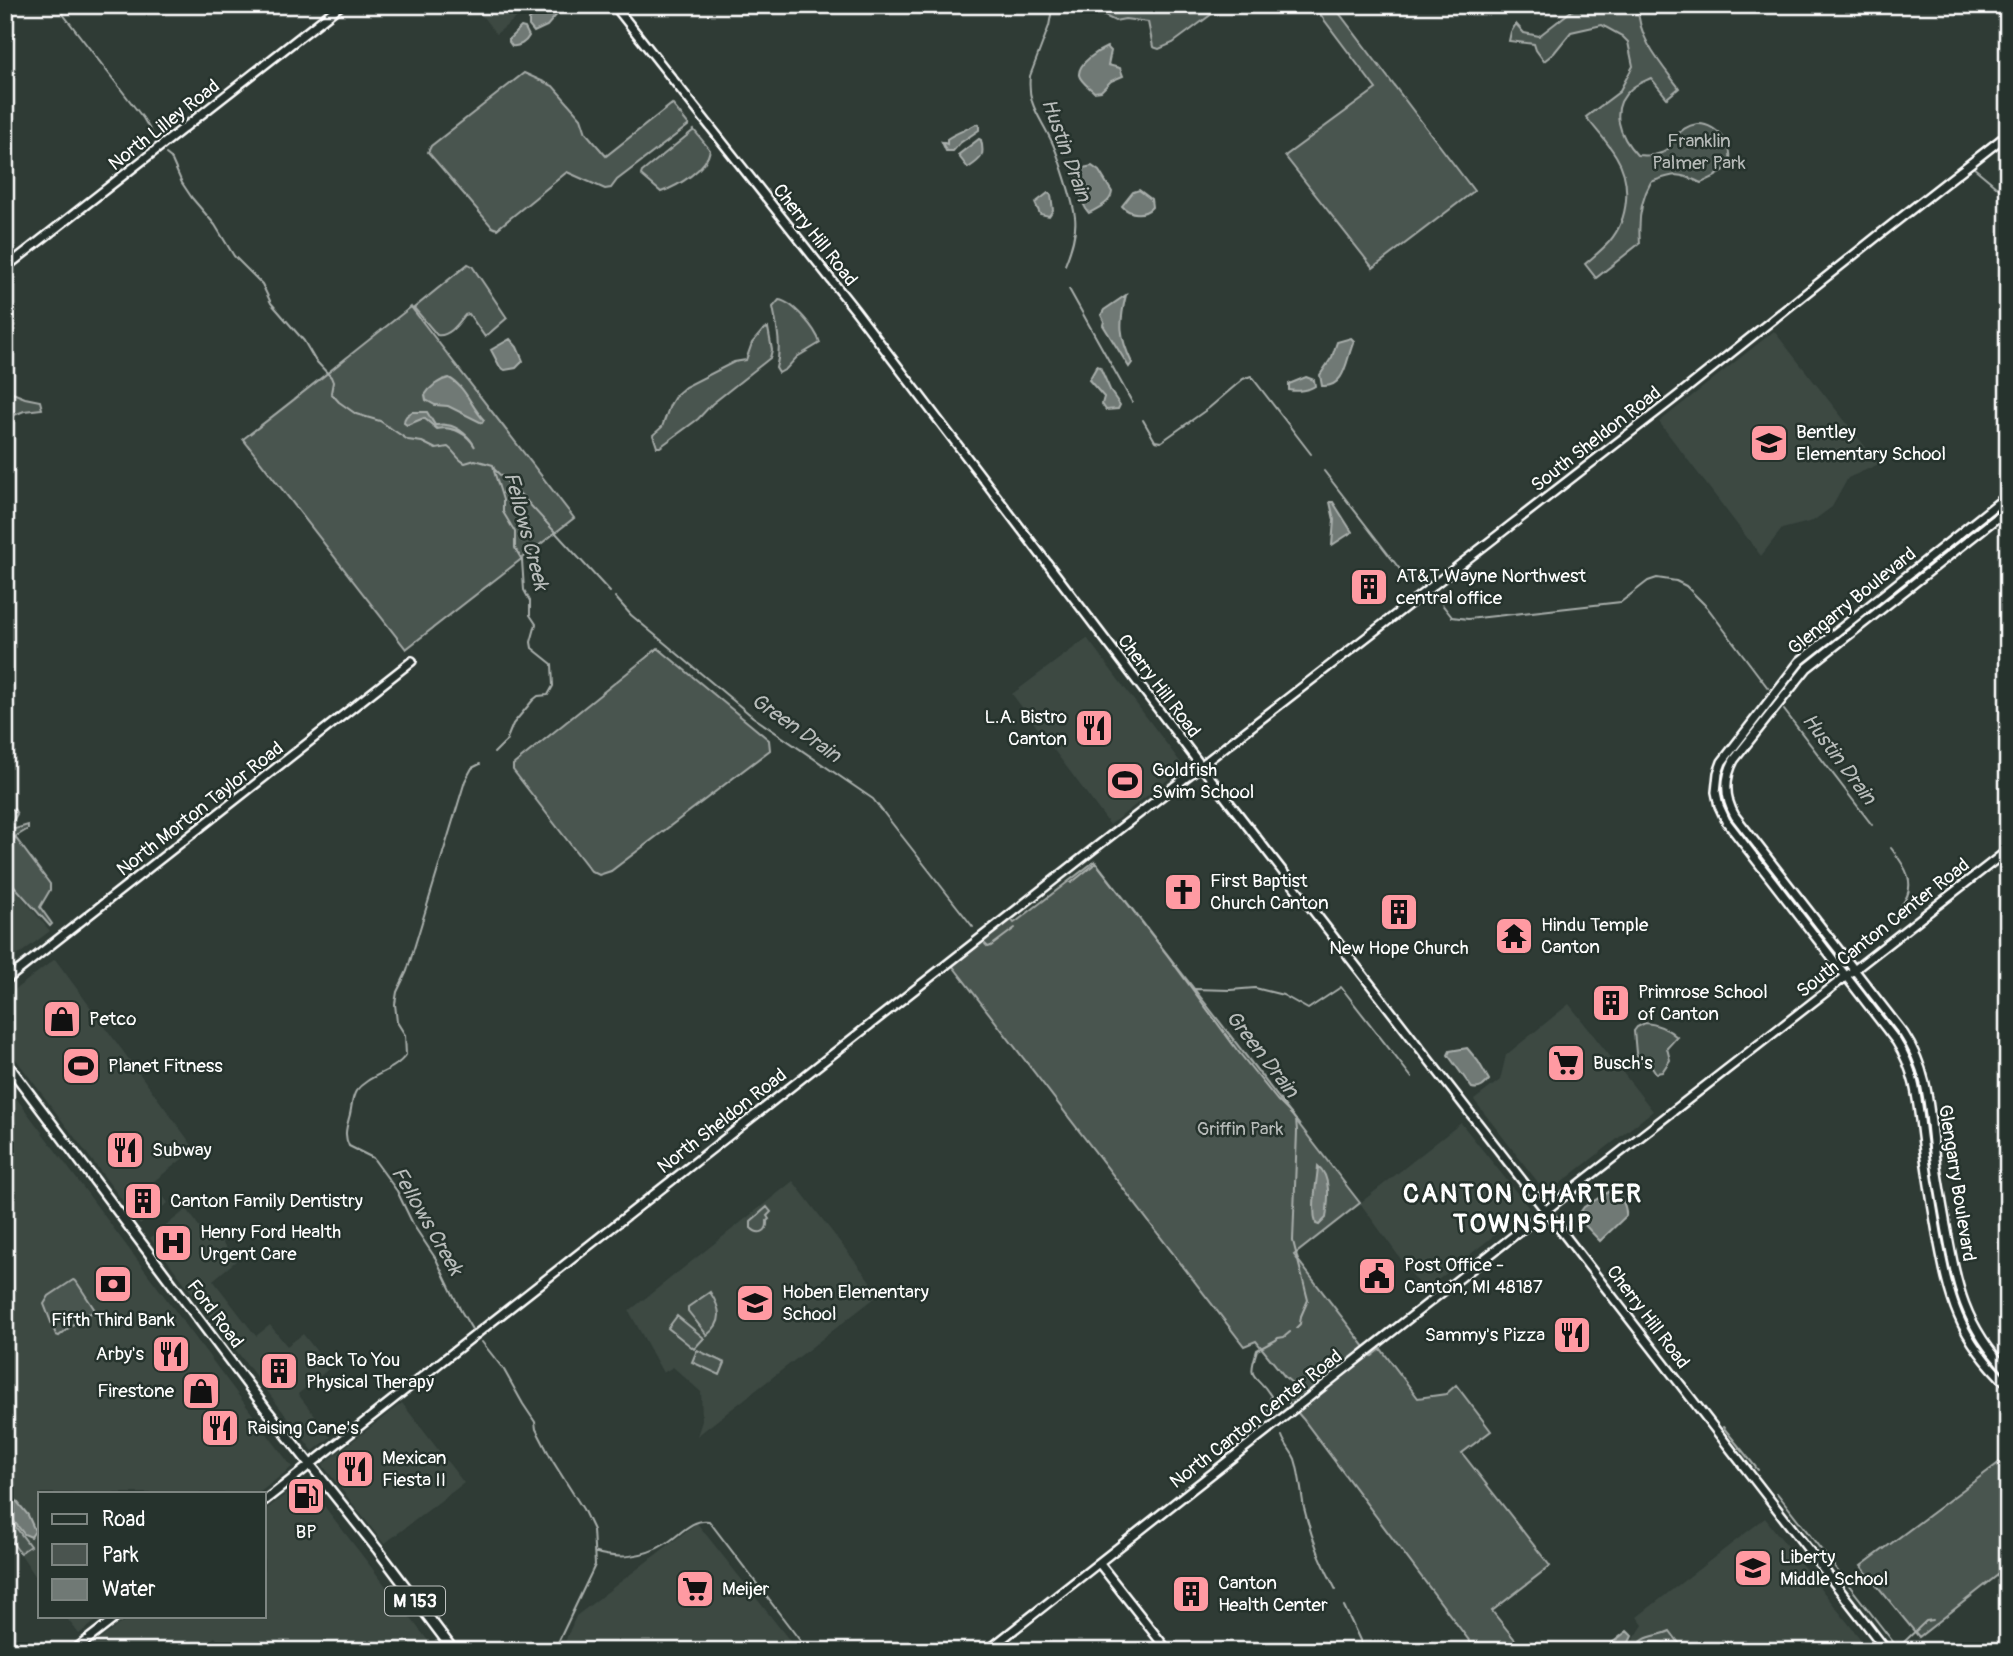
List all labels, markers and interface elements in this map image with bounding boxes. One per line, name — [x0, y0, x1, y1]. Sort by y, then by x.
street label: North Lilley Road — [104, 74, 224, 176]
water label: Hustin Drain — [1035, 95, 1097, 206]
park label: Franklin Palmer Park — [1652, 129, 1746, 175]
street label: Cherry Hill Road — [767, 179, 863, 291]
street label: South Sheldon Road — [1526, 381, 1666, 497]
place label: Bentley Elementary School — [1796, 420, 1946, 466]
school or university icon: Bentley Elementary School — [1748, 422, 1790, 464]
water label: Fellows Creek — [497, 469, 555, 595]
street label: Glengarry Boulevard — [1783, 542, 1921, 660]
place label: AT&T Wayne Northwest central office — [1396, 564, 1586, 610]
building icon: AT&T Wayne Northwest central office — [1348, 566, 1390, 608]
street label: Cherry Hill Road — [1112, 629, 1206, 743]
water label: Green Drain — [746, 687, 847, 769]
place label: L.A. Bistro Canton — [985, 705, 1067, 751]
restaurant icon: L.A. Bistro Canton — [1073, 707, 1115, 749]
water label: Hustin Drain — [1796, 708, 1883, 811]
street label: North Morton Taylor Road — [112, 736, 288, 882]
place label: Goldfish Swim School — [1152, 758, 1254, 804]
sports icon: Goldfish Swim School — [1104, 760, 1146, 802]
street label: South Canton Center Road — [1792, 853, 1974, 1003]
place label: First Baptist Church Canton — [1210, 869, 1329, 915]
church icon: First Baptist Church Canton — [1162, 871, 1204, 913]
building icon: New Hope Church — [1378, 891, 1420, 933]
place label: Hindu Temple Canton — [1541, 913, 1649, 959]
temple icon: Hindu Temple Canton — [1493, 915, 1535, 957]
place label: New Hope Church — [1329, 936, 1469, 960]
place label: Primrose School of Canton — [1638, 980, 1768, 1026]
building icon: Primrose School of Canton — [1590, 982, 1632, 1024]
shop icon: Petco — [41, 998, 83, 1040]
water label: Green Drain — [1219, 1005, 1305, 1104]
place label: Petco — [89, 1007, 136, 1031]
supermarket icon: Busch's — [1545, 1042, 1587, 1084]
sports icon: Planet Fitness — [60, 1045, 102, 1087]
place label: Busch's — [1593, 1051, 1653, 1075]
place label: Planet Fitness — [108, 1054, 223, 1078]
street label: North Sheldon Road — [653, 1063, 791, 1179]
street label: Glengarry Boulevard — [1933, 1103, 1981, 1263]
park label: Griffin Park — [1197, 1117, 1283, 1141]
restaurant icon: Subway — [104, 1129, 146, 1171]
place label: Subway — [152, 1138, 212, 1162]
water label: Fellows Creek — [385, 1162, 470, 1282]
district label: CANTON CHARTER TOWNSHIP — [1403, 1178, 1643, 1240]
building icon: Canton Family Dentistry — [122, 1180, 164, 1222]
place label: Canton Family Dentistry — [170, 1189, 363, 1213]
place label: Henry Ford Health Urgent Care — [200, 1220, 341, 1266]
hospital icon: Henry Ford Health Urgent Care — [152, 1222, 194, 1264]
place label: Post Office - Canton, MI 48187 — [1404, 1253, 1543, 1299]
public building icon: Post Office - Canton, MI 48187 — [1356, 1255, 1398, 1297]
street label: Cherry Hill Road — [1601, 1260, 1695, 1374]
bank icon: Fifth Third Bank — [92, 1263, 134, 1305]
street label: Ford Road — [181, 1275, 249, 1353]
place label: Hoben Elementary School — [782, 1280, 929, 1326]
school or university icon: Hoben Elementary School — [734, 1282, 776, 1324]
place label: Fifth Third Bank — [51, 1308, 175, 1332]
restaurant icon: Sammy's Pizza — [1551, 1314, 1593, 1356]
place label: Sammy's Pizza — [1425, 1323, 1545, 1347]
restaurant icon: Arby's — [150, 1333, 192, 1375]
place label: Arby's — [96, 1342, 145, 1366]
street label: North Canton Center Road — [1165, 1344, 1347, 1494]
place label: Back To You Physical Therapy — [306, 1348, 434, 1394]
building icon: Back To You Physical Therapy — [258, 1350, 300, 1392]
shop icon: Firestone — [180, 1370, 222, 1412]
place label: Firestone — [97, 1379, 175, 1403]
restaurant icon: Raising Cane's — [199, 1407, 241, 1449]
place label: Raising Cane's — [247, 1416, 359, 1440]
place label: Mexican Fiesta II — [382, 1446, 447, 1492]
restaurant icon: Mexican Fiesta II — [334, 1448, 376, 1490]
fuel station icon: BP — [285, 1475, 327, 1517]
legend — [38, 1492, 266, 1618]
text: Road — [102, 1506, 146, 1533]
place label: BP — [295, 1520, 317, 1544]
text: Park — [102, 1542, 139, 1569]
place label: Liberty Middle School — [1780, 1545, 1888, 1591]
school or university icon: Liberty Middle School — [1732, 1547, 1774, 1589]
supermarket icon: Meijer — [674, 1568, 716, 1610]
place label: Canton Health Center — [1218, 1571, 1328, 1617]
building icon: Canton Health Center — [1170, 1573, 1212, 1615]
text: Water — [102, 1576, 156, 1603]
place label: Meijer — [722, 1577, 770, 1601]
road number: M 153 — [385, 1586, 445, 1616]

